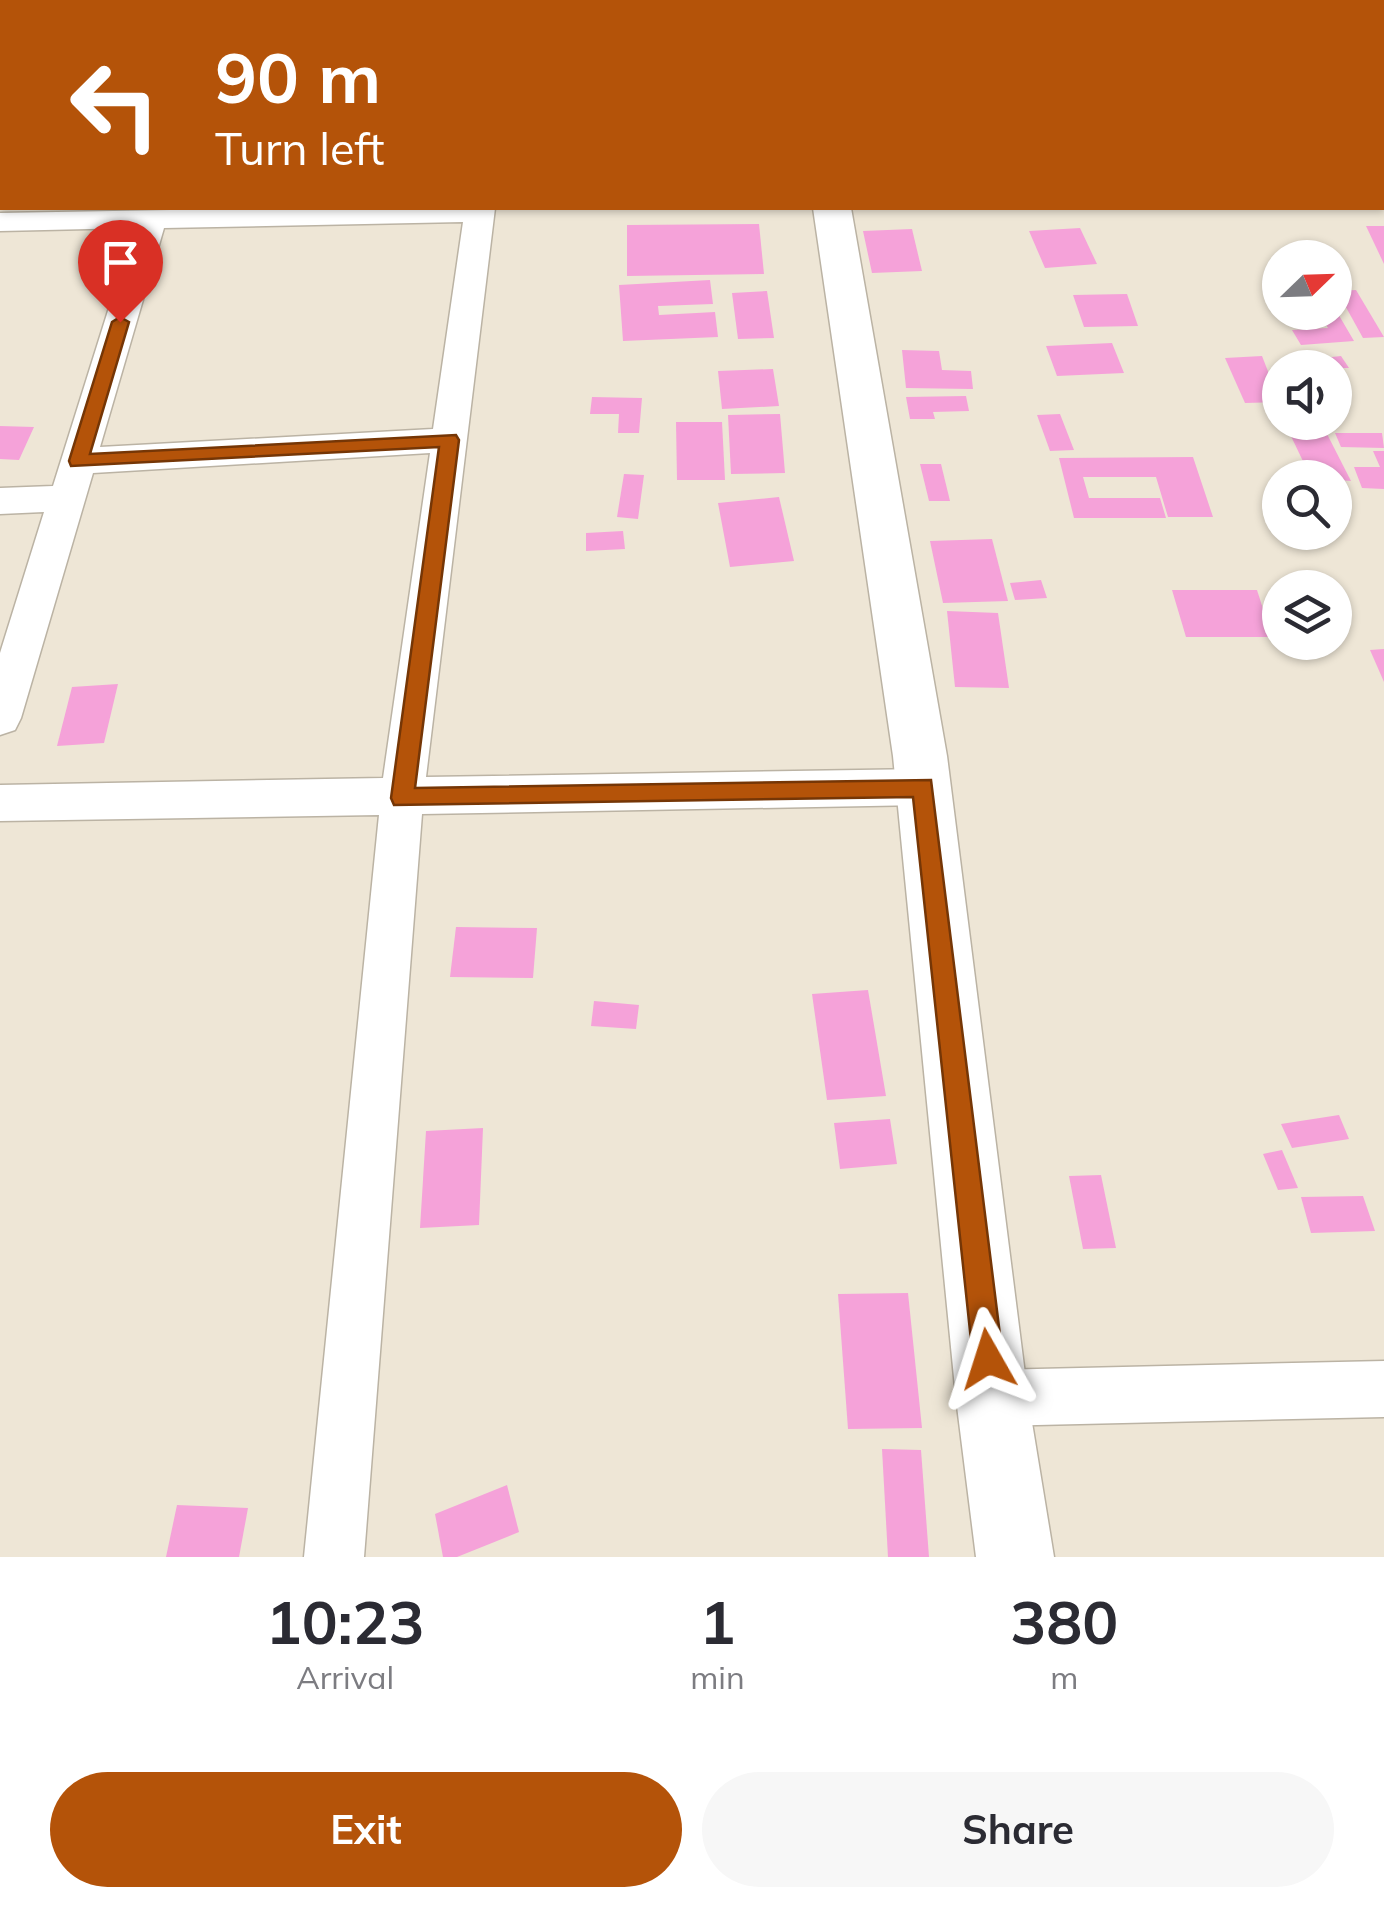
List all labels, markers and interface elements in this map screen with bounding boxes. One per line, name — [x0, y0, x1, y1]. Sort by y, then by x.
text: 90 m — [215, 33, 381, 121]
icon: left — [50, 40, 180, 170]
text: Turn left — [215, 120, 384, 176]
pin — [78, 220, 163, 323]
icon: arrive — [93, 235, 148, 290]
north arrow — [1262, 240, 1352, 330]
map controls — [1262, 240, 1352, 660]
button: sound — [1262, 350, 1352, 440]
button: search — [1262, 460, 1352, 550]
button: layers — [1262, 570, 1352, 660]
position arrow — [936, 1307, 1040, 1411]
text: 10:23 — [266, 1584, 425, 1659]
text: 1 — [699, 1584, 735, 1659]
text: 380 — [1010, 1584, 1118, 1659]
text: Arrival — [296, 1657, 394, 1697]
text: min — [690, 1657, 745, 1697]
text: m — [1050, 1657, 1078, 1697]
button: Exit — [50, 1772, 682, 1887]
button: Share — [702, 1772, 1334, 1887]

